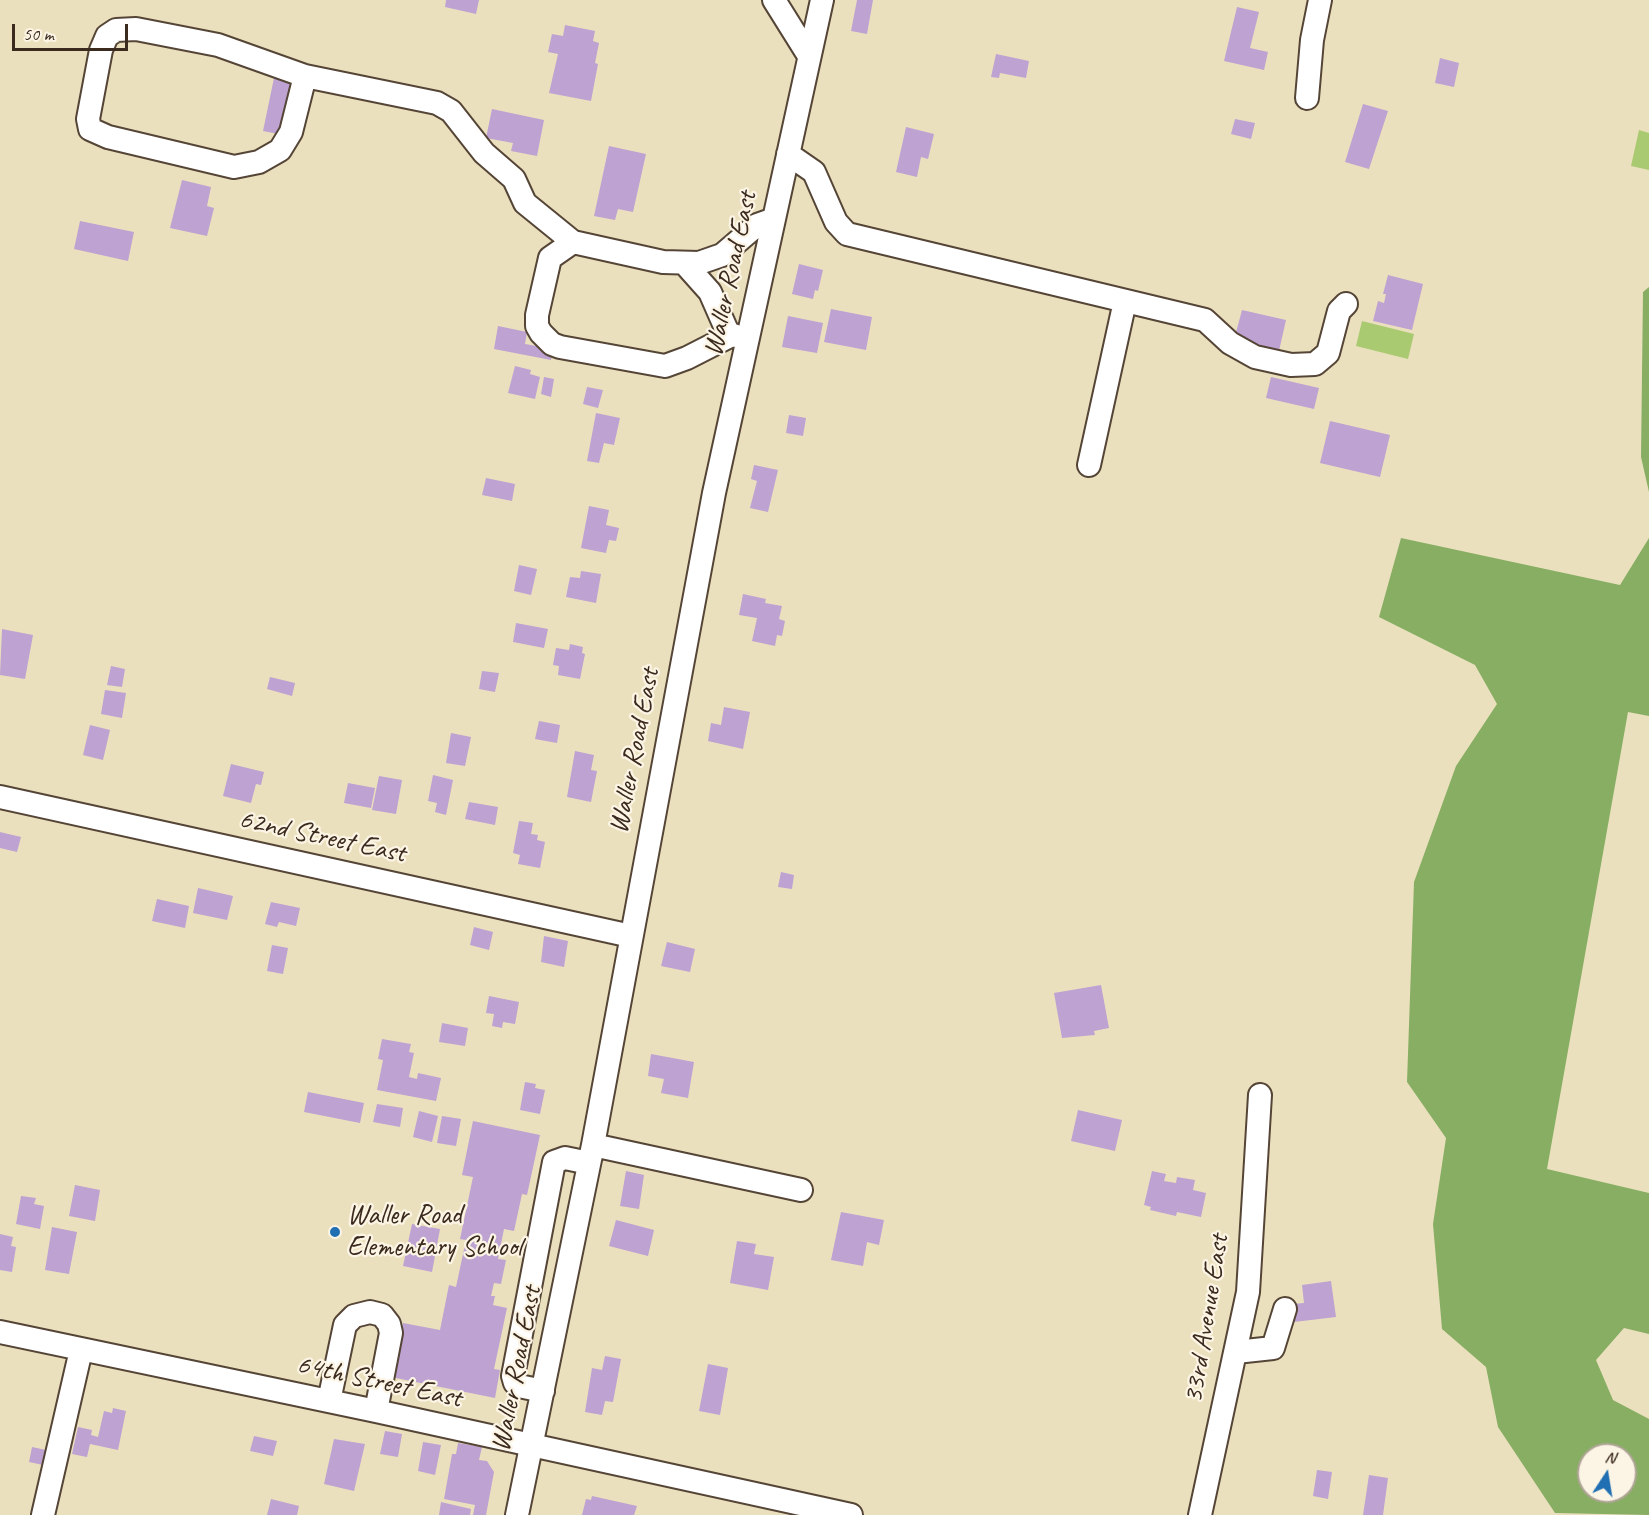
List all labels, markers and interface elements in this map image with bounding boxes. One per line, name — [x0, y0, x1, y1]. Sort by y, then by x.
scale bar — [15, 12, 130, 50]
text: 50 m — [23, 23, 54, 45]
street label: Waller Road East — [697, 189, 765, 359]
street label: Waller Road East — [603, 666, 667, 836]
street label: 62nd Street East — [236, 803, 408, 871]
place label: Waller Road Elementary School — [347, 1199, 522, 1265]
marker: Waller Road Elementary School — [328, 1225, 342, 1239]
street label: 33rd Avenue East — [1177, 1232, 1237, 1406]
street label: Waller Road East — [485, 1284, 549, 1454]
street label: 64th Street East — [294, 1348, 464, 1416]
north arrow — [1577, 1443, 1637, 1503]
text: N — [1603, 1447, 1617, 1468]

